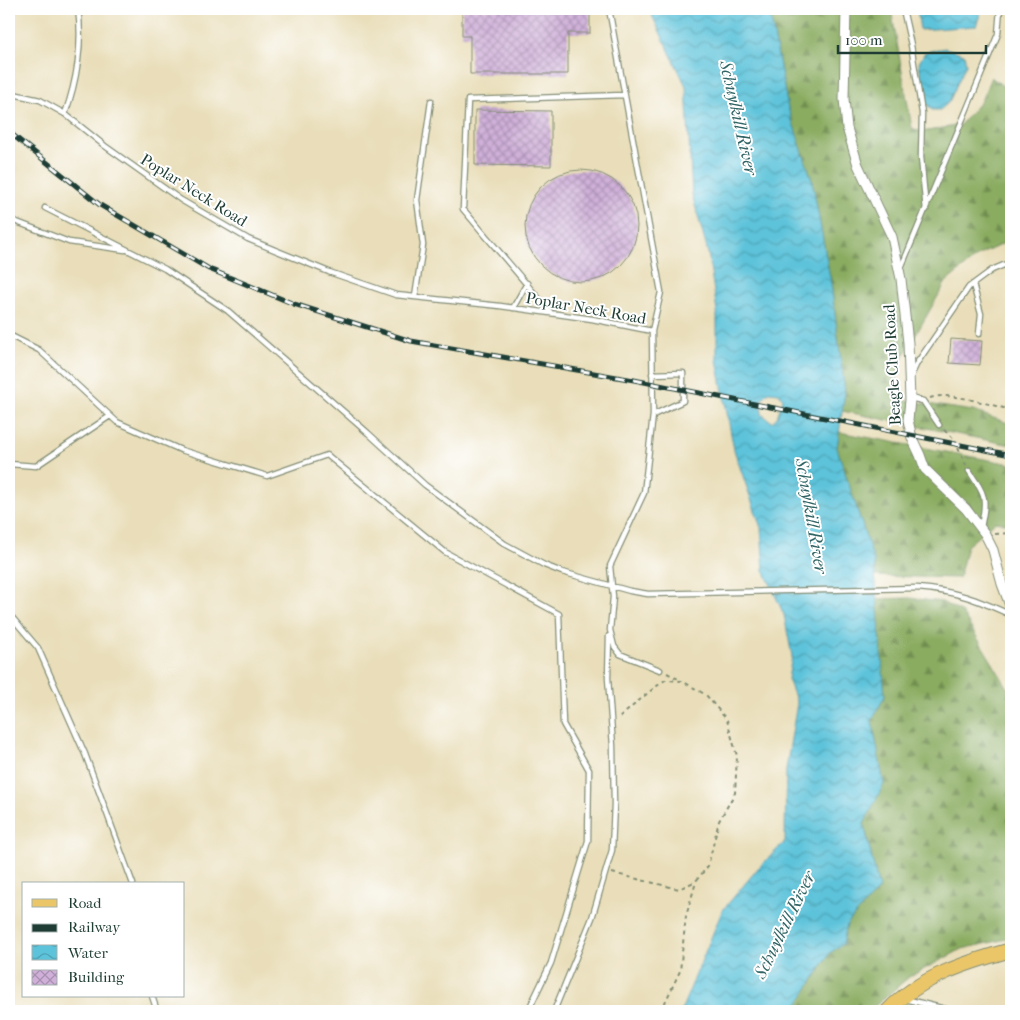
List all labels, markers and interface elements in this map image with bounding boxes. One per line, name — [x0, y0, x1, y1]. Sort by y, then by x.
scale bar — [838, 22, 985, 54]
text: 100 m — [845, 31, 883, 49]
water label: Schuylkill River — [714, 58, 762, 179]
street label: Poplar Neck Road — [137, 150, 251, 231]
street label: Poplar Neck Road — [524, 288, 648, 328]
street label: Beagle Club Road — [879, 304, 905, 426]
water label: Schuylkill River — [790, 456, 832, 577]
water label: Schuylkill River — [750, 866, 821, 983]
legend — [22, 882, 185, 998]
text: Road — [68, 894, 102, 912]
text: Railway — [68, 918, 121, 936]
text: Water — [67, 944, 108, 962]
text: Building — [68, 968, 125, 986]

